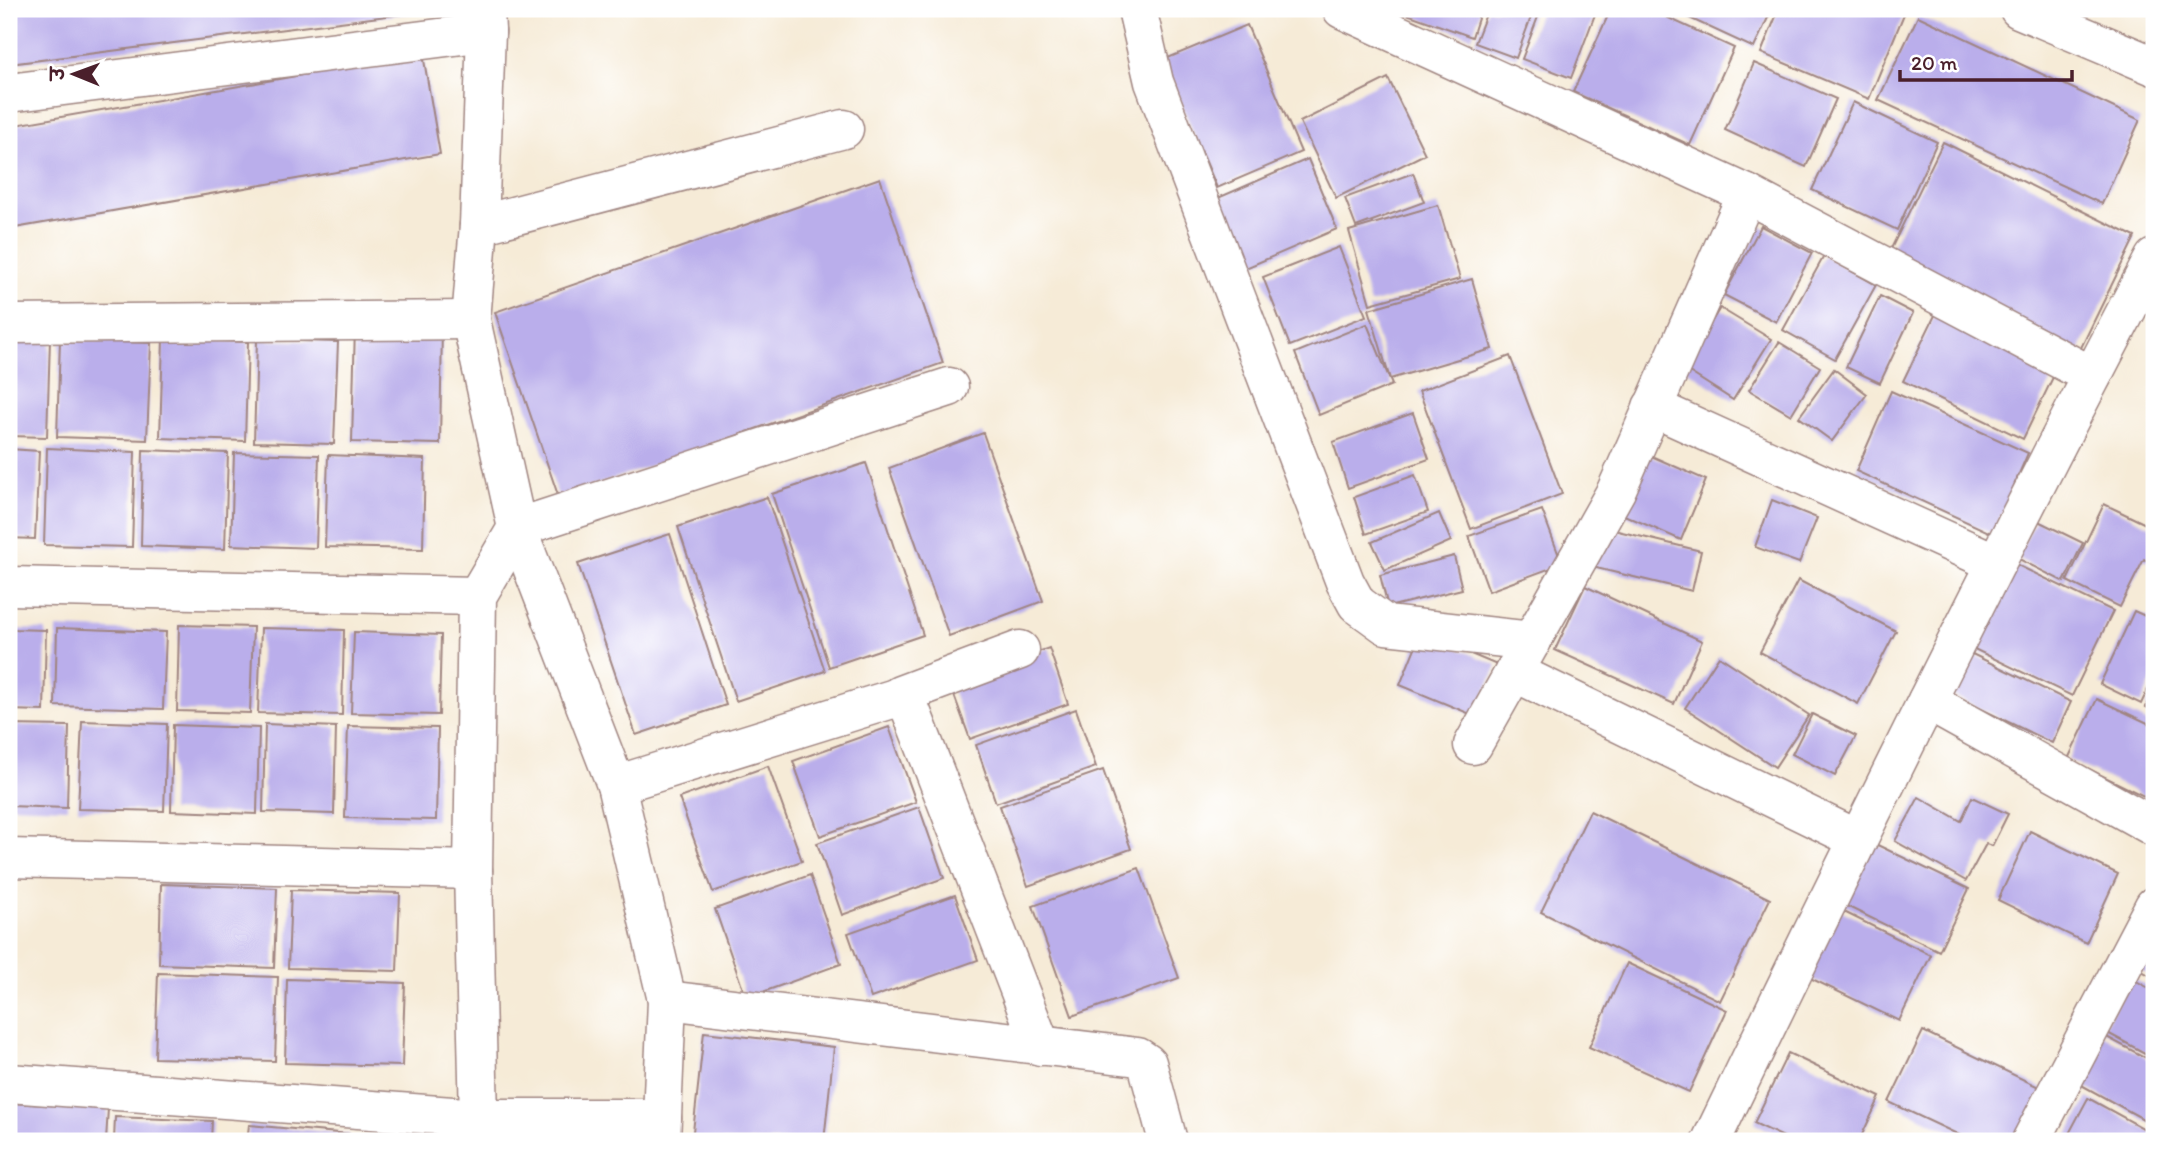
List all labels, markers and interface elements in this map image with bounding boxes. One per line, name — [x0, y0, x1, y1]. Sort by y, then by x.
north arrow — [38, 38, 108, 108]
scale bar — [1900, 38, 2072, 82]
text: 20 m — [1911, 50, 1958, 75]
text: उ — [46, 65, 69, 82]

